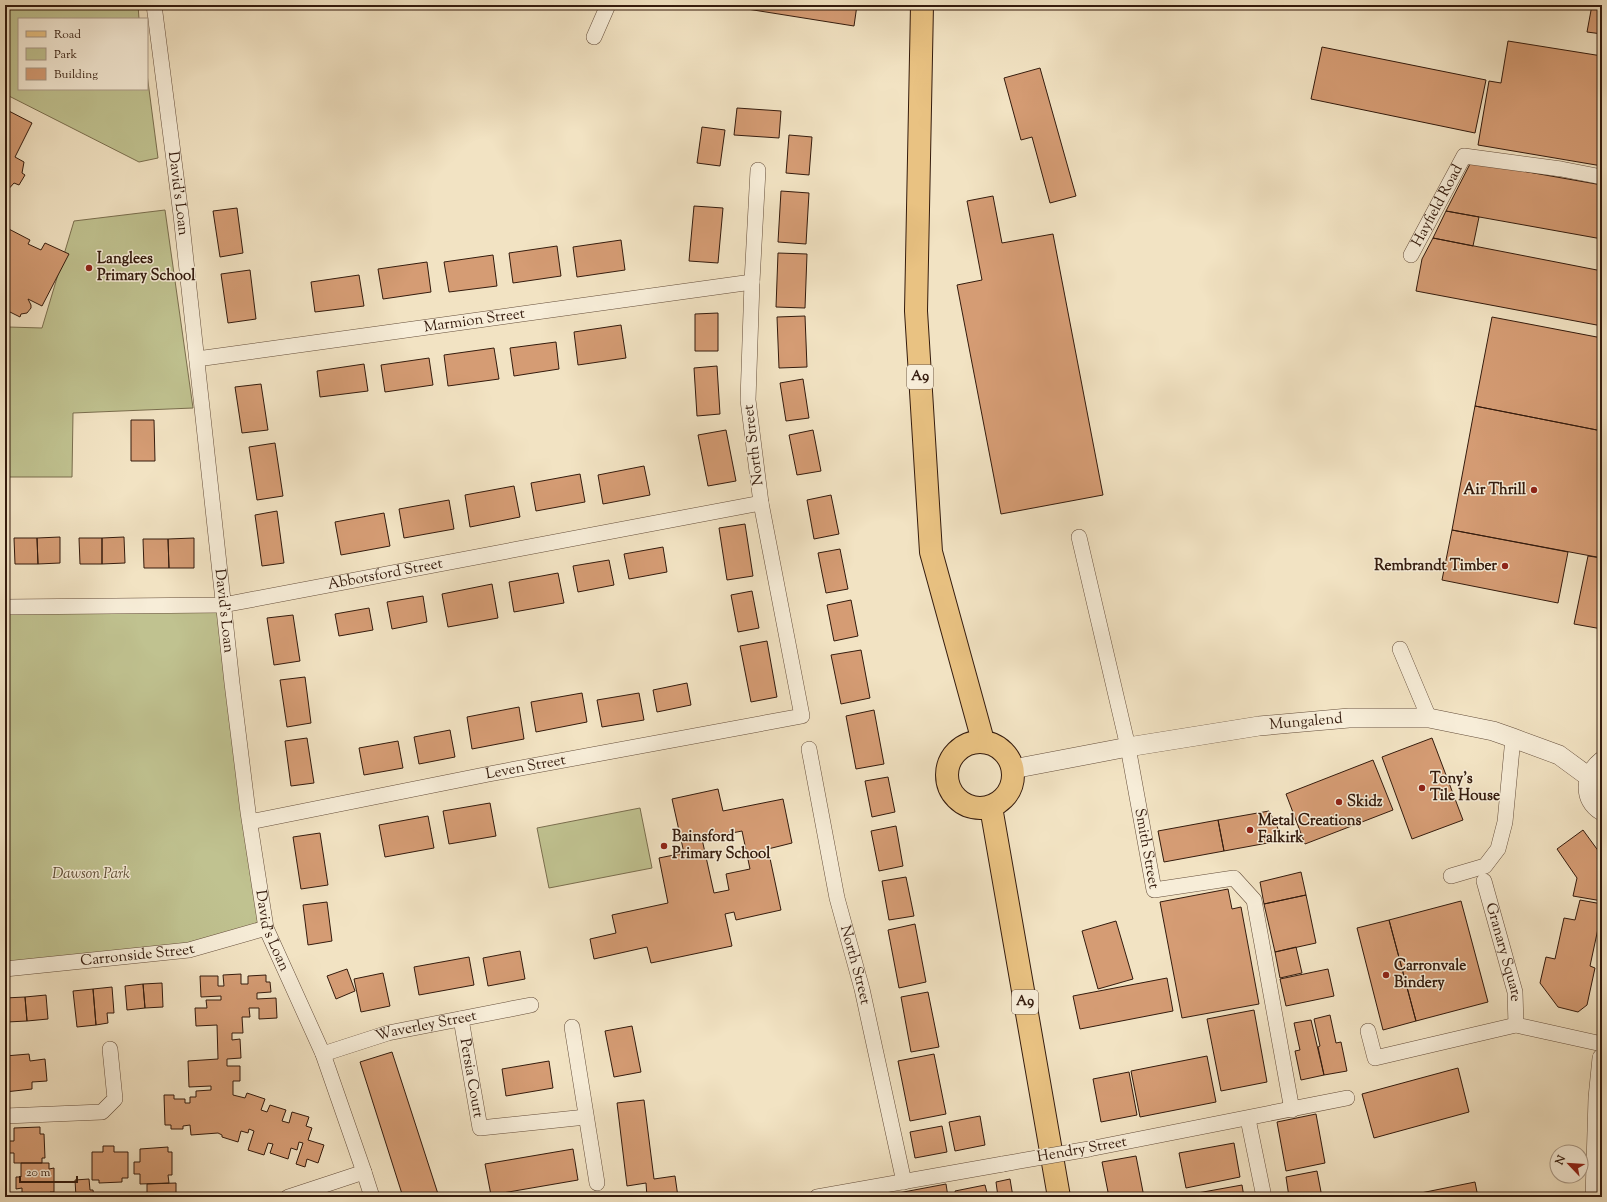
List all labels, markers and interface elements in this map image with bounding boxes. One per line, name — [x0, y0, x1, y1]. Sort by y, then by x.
legend — [18, 18, 148, 90]
text: Road — [54, 26, 81, 44]
text: Park — [54, 46, 77, 64]
text: Building — [54, 66, 98, 84]
street label: David's Loan — [162, 150, 194, 237]
street label: Hayfield Road — [1407, 160, 1468, 251]
place label: Langlees Primary School — [97, 249, 196, 287]
marker: Langlees Primary School — [84, 263, 94, 273]
street label: Marmion Street — [422, 303, 526, 338]
road number: A9 — [907, 365, 933, 389]
street label: North Street — [739, 403, 769, 487]
place label: Air Thrill — [1463, 480, 1527, 501]
marker: Air Thrill — [1529, 485, 1539, 495]
street label: Abbotsford Street — [326, 553, 444, 595]
place label: Rembrandt Timber — [1374, 556, 1497, 577]
marker: Rembrandt Timber — [1500, 561, 1510, 571]
street label: David's Loan — [209, 568, 239, 654]
street label: Mungalend — [1269, 708, 1344, 736]
street label: Leven Street — [484, 750, 567, 785]
place label: Tony's Tile House — [1430, 769, 1500, 807]
marker: Tony's Tile House — [1417, 783, 1427, 793]
place label: Skidz — [1347, 792, 1383, 813]
marker: Skidz — [1334, 797, 1344, 807]
street label: Smith Street — [1129, 807, 1164, 891]
place label: Metal Creations Falkirk — [1258, 811, 1362, 849]
marker: Metal Creations Falkirk — [1245, 825, 1255, 835]
place label: Bainsford Primary School — [672, 827, 771, 865]
marker: Bainsford Primary School — [659, 841, 669, 851]
park label: Dawson Park — [52, 864, 130, 885]
street label: David's Loan — [250, 889, 295, 975]
street label: Granary Square — [1480, 900, 1526, 1002]
street label: North Street — [834, 923, 876, 1007]
street label: Carronside Street — [79, 938, 197, 972]
place label: Carronvale Bindery — [1394, 956, 1466, 994]
marker: Carronvale Bindery — [1381, 970, 1391, 980]
road number: A9 — [1012, 990, 1038, 1014]
street label: Waverley Street — [373, 1005, 478, 1047]
street label: Persia Court — [454, 1037, 489, 1119]
street label: Hendry Street — [1035, 1132, 1129, 1168]
north arrow — [1549, 1144, 1589, 1184]
text: N — [1551, 1153, 1570, 1168]
scale bar — [20, 1158, 77, 1184]
text: 20 m — [26, 1164, 51, 1182]

